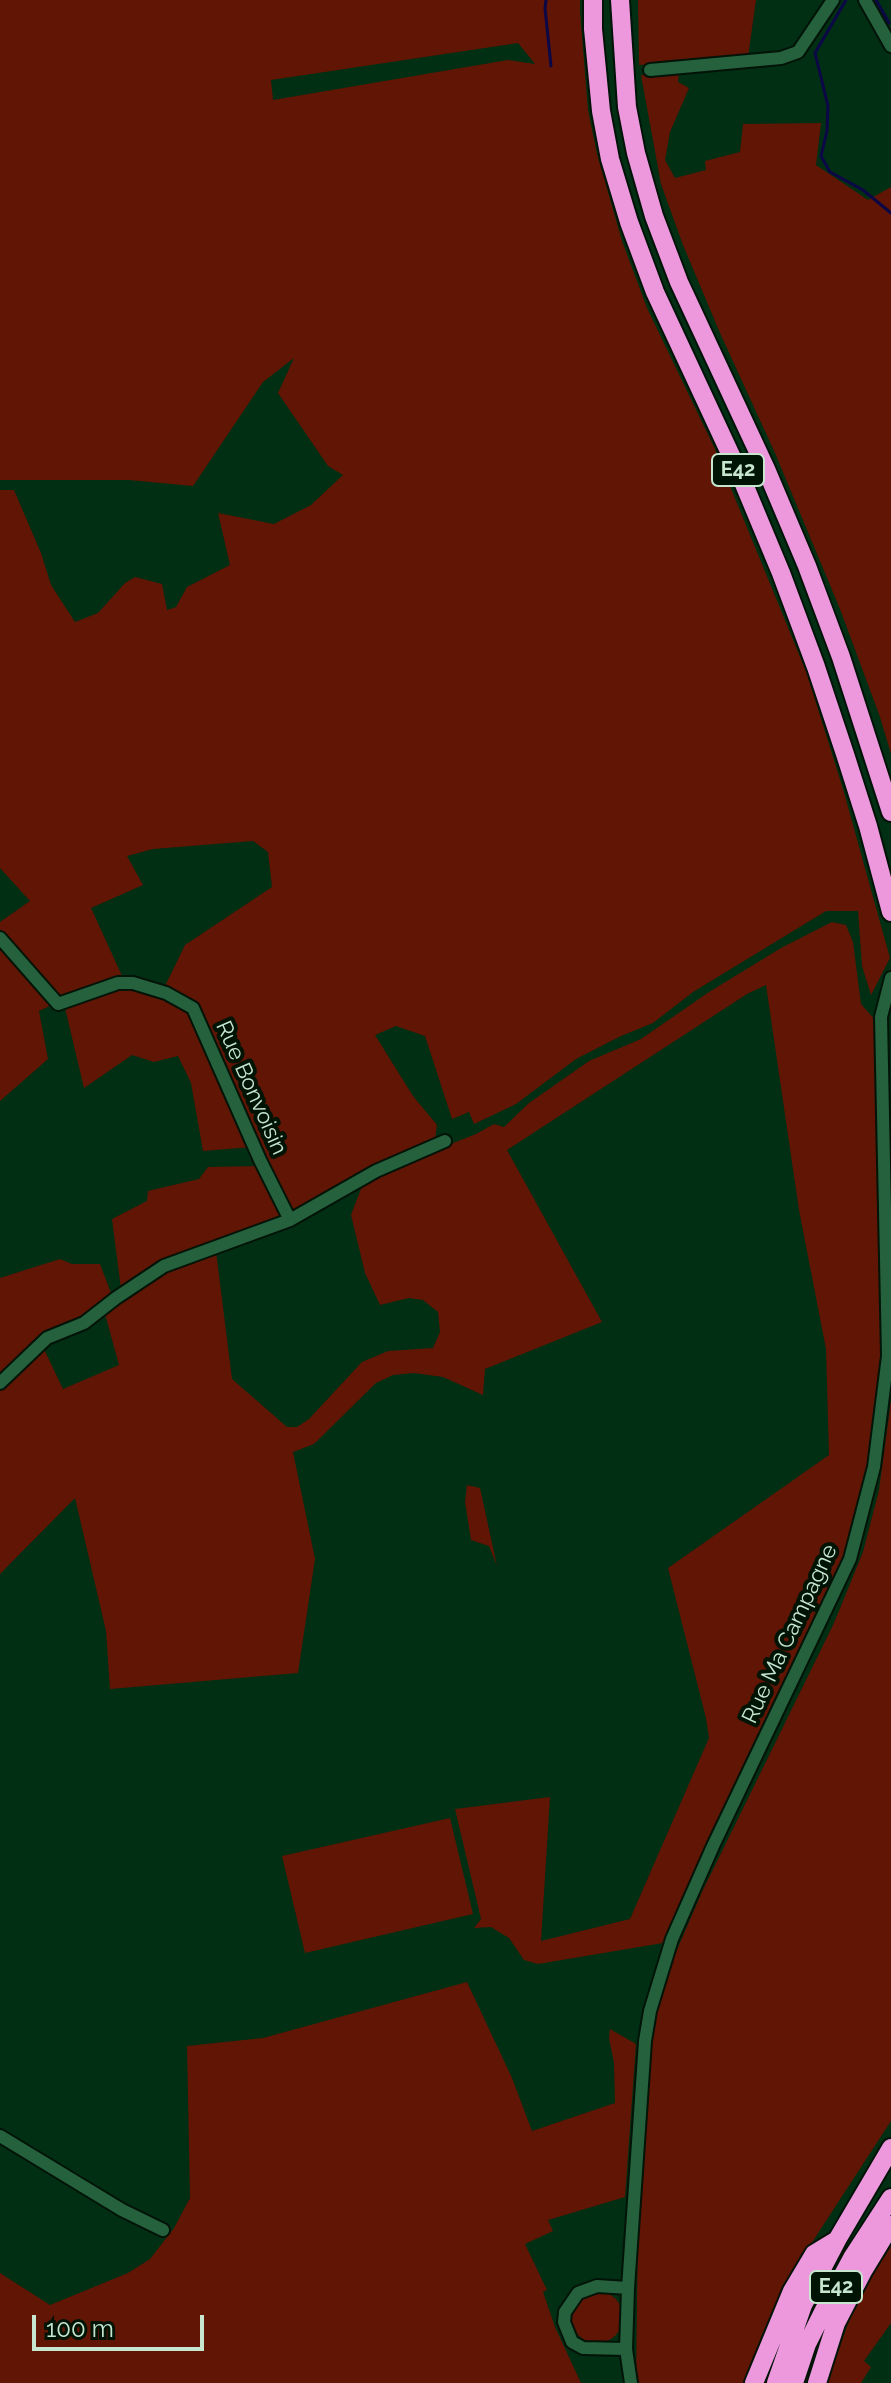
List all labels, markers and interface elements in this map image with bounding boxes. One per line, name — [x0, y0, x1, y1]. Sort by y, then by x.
road number: E42 — [712, 454, 764, 486]
street label: Rue Bonvoisin — [210, 1017, 292, 1159]
street label: Rue Ma Campagne — [737, 1540, 843, 1728]
road number: E42 — [810, 2271, 862, 2303]
scale bar — [36, 2299, 208, 2349]
text: 100 m — [46, 2314, 114, 2343]

